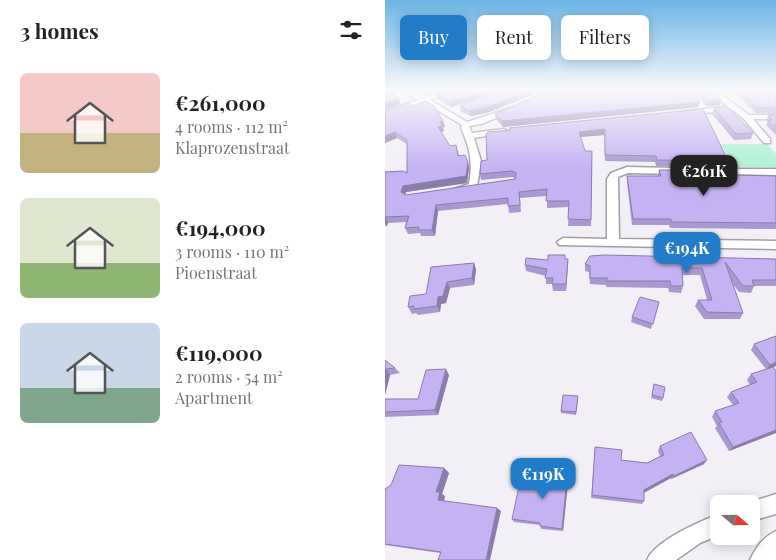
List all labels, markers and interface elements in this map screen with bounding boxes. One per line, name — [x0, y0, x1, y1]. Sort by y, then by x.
chip: Buy — [400, 15, 467, 60]
chip: Rent — [477, 15, 551, 60]
chip: Filters — [561, 15, 649, 60]
text: 3 homes — [20, 16, 99, 44]
icon: filters — [337, 16, 365, 44]
text: €261,000 — [175, 88, 266, 116]
icon: home — [60, 93, 120, 153]
text: 4 rooms · 112 m² — [175, 116, 288, 137]
text: Klaprozenstraat — [175, 137, 290, 158]
pin: €261K — [669, 154, 739, 197]
text: €261K — [681, 160, 727, 181]
text: €194,000 — [175, 213, 266, 241]
icon: home — [60, 218, 120, 278]
pin: €194K — [652, 232, 722, 274]
text: €194K — [664, 237, 710, 258]
text: 3 rooms · 110 m² — [175, 241, 289, 262]
text: Pioenstraat — [175, 262, 257, 283]
text: €119,000 — [175, 338, 262, 366]
icon: home — [60, 343, 120, 403]
text: 2 rooms · 54 m² — [175, 366, 283, 387]
text: Apartment — [175, 387, 253, 408]
pin: €119K — [508, 458, 578, 500]
text: €119K — [522, 463, 564, 484]
north arrow — [710, 495, 760, 545]
map controls — [710, 495, 760, 545]

